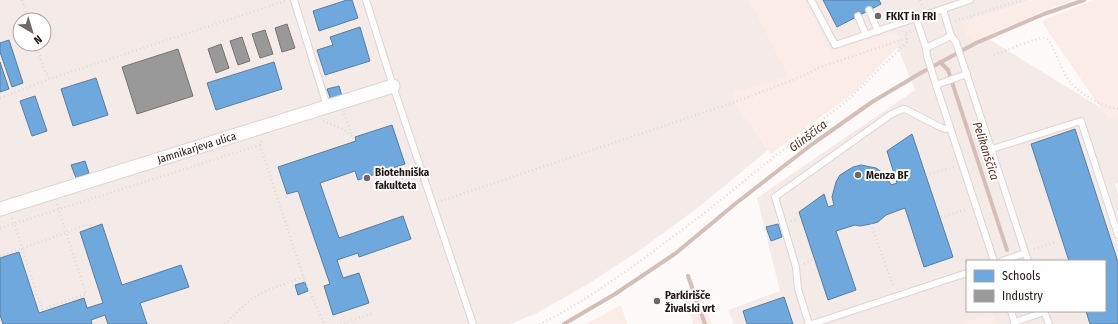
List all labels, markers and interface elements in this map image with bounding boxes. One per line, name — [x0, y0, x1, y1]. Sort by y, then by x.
place label: FKKT in FRI — [886, 10, 936, 23]
marker: FKKT in FRI — [873, 11, 883, 21]
north arrow — [12, 12, 52, 52]
text: N — [31, 32, 44, 47]
water label: Glinščica — [786, 117, 830, 155]
water label: Pelikanščica — [970, 120, 1002, 182]
street label: Jamnikarjeva ulica — [156, 129, 238, 166]
place label: Biotehniška fakulteta — [375, 166, 430, 192]
place label: Menza BF — [866, 169, 909, 182]
marker: Menza BF — [853, 170, 863, 180]
marker: Biotehniška fakulteta — [362, 173, 372, 183]
legend — [966, 260, 1106, 312]
text: Schools — [1002, 269, 1040, 283]
place label: Parkirišče Živalski vrt — [665, 289, 715, 315]
text: Industry — [1002, 289, 1043, 303]
marker: Parkirišče Živalski vrt — [652, 296, 662, 306]

